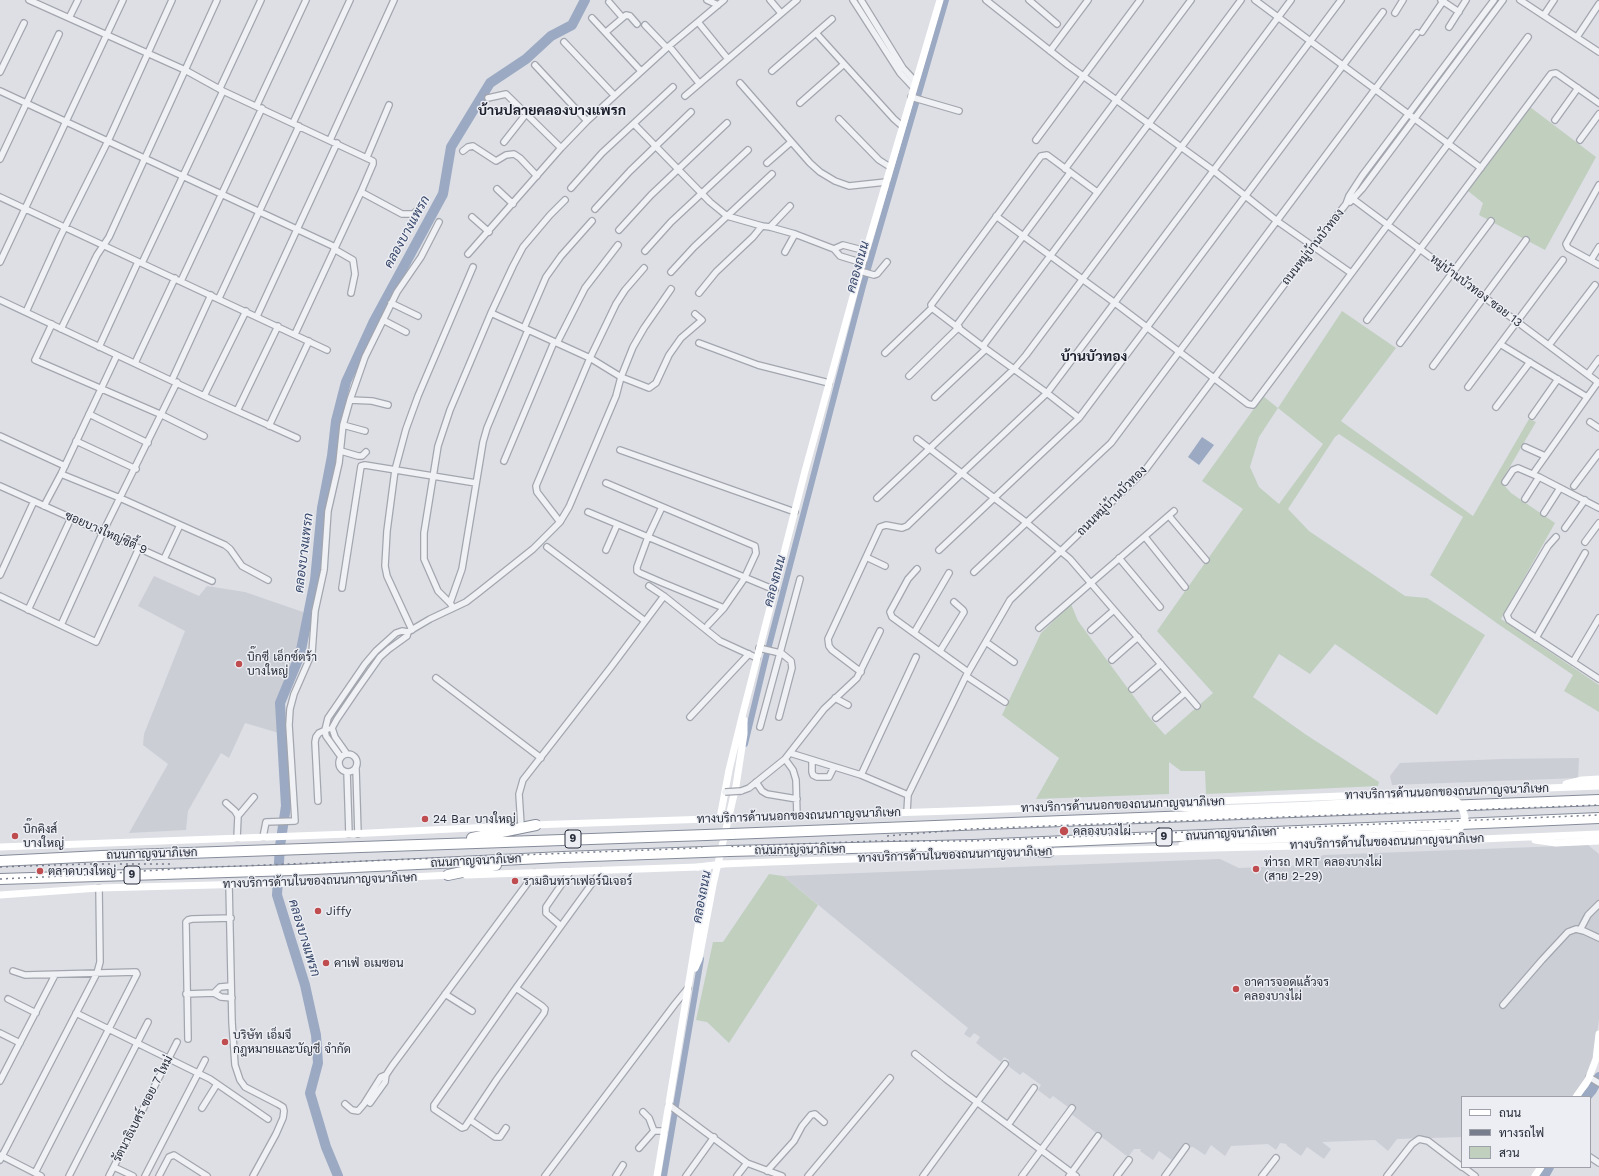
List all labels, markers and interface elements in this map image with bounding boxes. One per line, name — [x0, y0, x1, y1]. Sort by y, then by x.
district label: บ้านปลายคลองบางแพรก — [478, 103, 626, 119]
water label: คลองบางแพรก — [381, 193, 433, 271]
street label: ถนนหมู่บ้านบัวทอง — [1279, 206, 1347, 288]
water label: คลองถนน — [843, 239, 873, 295]
street label: หมู่บ้านบัวทอง ซอย 13 — [1427, 252, 1525, 330]
district label: บ้านบัวทอง — [1061, 349, 1127, 365]
street label: ถนนหมู่บ้านบัวทอง — [1074, 463, 1150, 539]
street label: ซอยบางใหญ่ซิตี้ 9 — [63, 508, 149, 558]
water label: คลองบางแพรก — [291, 512, 317, 594]
water label: คลองถนน — [761, 553, 789, 609]
place label: บิ๊กซี เอ็กซ์ตร้า บางใหญ่ — [247, 650, 317, 678]
marker: บิ๊กซี เอ็กซ์ตร้า บางใหญ่ — [234, 659, 244, 669]
street label: ทางบริการด้านนอกของถนนกาญจนาภิเษก — [1345, 781, 1549, 803]
street label: ทางบริการด้านนอกของถนนกาญจนาภิเษก — [1021, 794, 1225, 816]
street label: ทางบริการด้านนอกของถนนกาญจนาภิเษก — [697, 805, 901, 827]
place label: 24 Bar บางใหญ่ — [433, 812, 516, 826]
marker: 24 Bar บางใหญ่ — [420, 814, 430, 824]
place label: บิ๊กคิงส์ บางใหญ่ — [23, 822, 64, 850]
place label: คลองบางไผ่ — [1073, 824, 1131, 838]
street label: ถนนกาญจนาภิเษก — [1185, 824, 1277, 844]
marker: คลองบางไผ่ — [1058, 825, 1070, 837]
road number: 9 — [1156, 828, 1172, 846]
road number: 9 — [565, 830, 581, 848]
marker: บิ๊กคิงส์ บางใหญ่ — [10, 831, 20, 841]
street label: ทางบริการด้านในของถนนกาญจนาภิเษก — [1289, 831, 1485, 853]
street label: ถนนกาญจนาภิเษก — [754, 842, 846, 858]
street label: ทางบริการด้านในของถนนกาญจนาภิเษก — [857, 844, 1053, 866]
street label: ถนนกาญจนาภิเษก — [106, 845, 198, 863]
street label: ถนนกาญจนาภิเษก — [430, 851, 522, 871]
place label: ท่ารถ MRT คลองบางไผ่ (สาย 2-29) — [1264, 855, 1382, 883]
place label: ตลาดบางใหญ่ — [48, 864, 116, 878]
marker: ท่ารถ MRT คลองบางไผ่ (สาย 2-29) — [1251, 864, 1261, 874]
marker: ตลาดบางใหญ่ — [35, 866, 45, 876]
road number: 9 — [124, 866, 140, 884]
water label: คลองถนน — [689, 869, 715, 925]
street label: ทางบริการด้านในของถนนกาญจนาภิเษก — [222, 870, 418, 892]
place label: รามอินทราเฟอร์นิเจอร์ — [523, 874, 632, 888]
marker: รามอินทราเฟอร์นิเจอร์ — [510, 876, 520, 886]
water label: คลองบางแพรก — [285, 897, 323, 979]
place label: Jiffy — [326, 904, 352, 918]
marker: Jiffy — [313, 906, 323, 916]
place label: คาเฟ่ อเมซอน — [334, 956, 404, 970]
marker: คาเฟ่ อเมซอน — [321, 958, 331, 968]
place label: อาคารจอดแล้วจร คลองบางไผ่ — [1244, 975, 1329, 1003]
marker: อาคารจอดแล้วจร คลองบางไผ่ — [1231, 984, 1241, 994]
place label: บริษัท เอ็มจี กฎหมายและบัญชี จำกัด — [233, 1028, 351, 1056]
marker: บริษัท เอ็มจี กฎหมายและบัญชี จำกัด — [220, 1037, 230, 1047]
street label: รัตนาธิเบศร์ ซอย 7 ใหม่ — [110, 1053, 176, 1165]
legend — [1461, 1096, 1591, 1168]
text: ถนน — [1499, 1106, 1521, 1120]
text: ทางรถไฟ — [1499, 1126, 1544, 1140]
text: สวน — [1499, 1146, 1520, 1160]

